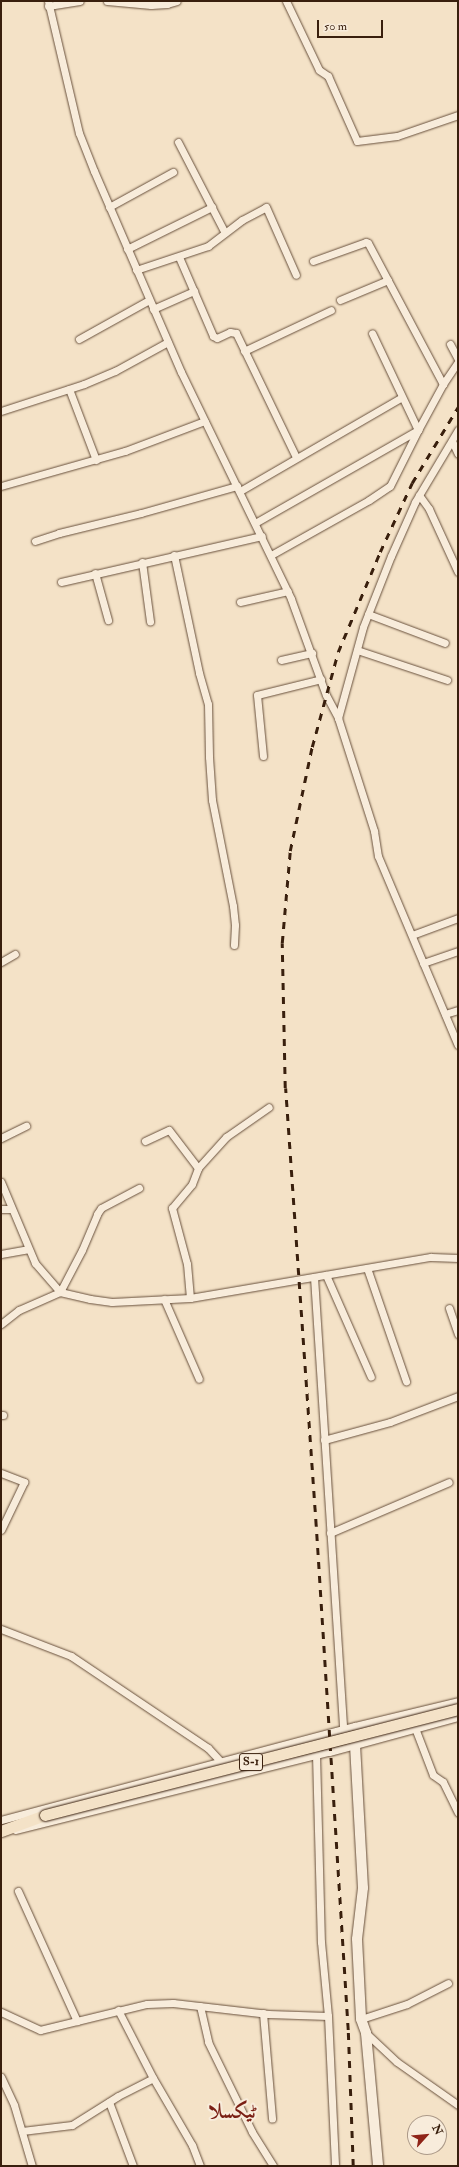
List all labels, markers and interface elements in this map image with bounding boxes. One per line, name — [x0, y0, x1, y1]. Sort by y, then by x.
scale bar — [319, 12, 385, 38]
text: 50 m — [324, 19, 347, 34]
road number: S-1 — [238, 1752, 264, 1772]
district label: ٹیکسلا — [208, 2099, 258, 2125]
north arrow — [407, 2115, 447, 2155]
text: N — [429, 2122, 445, 2137]

